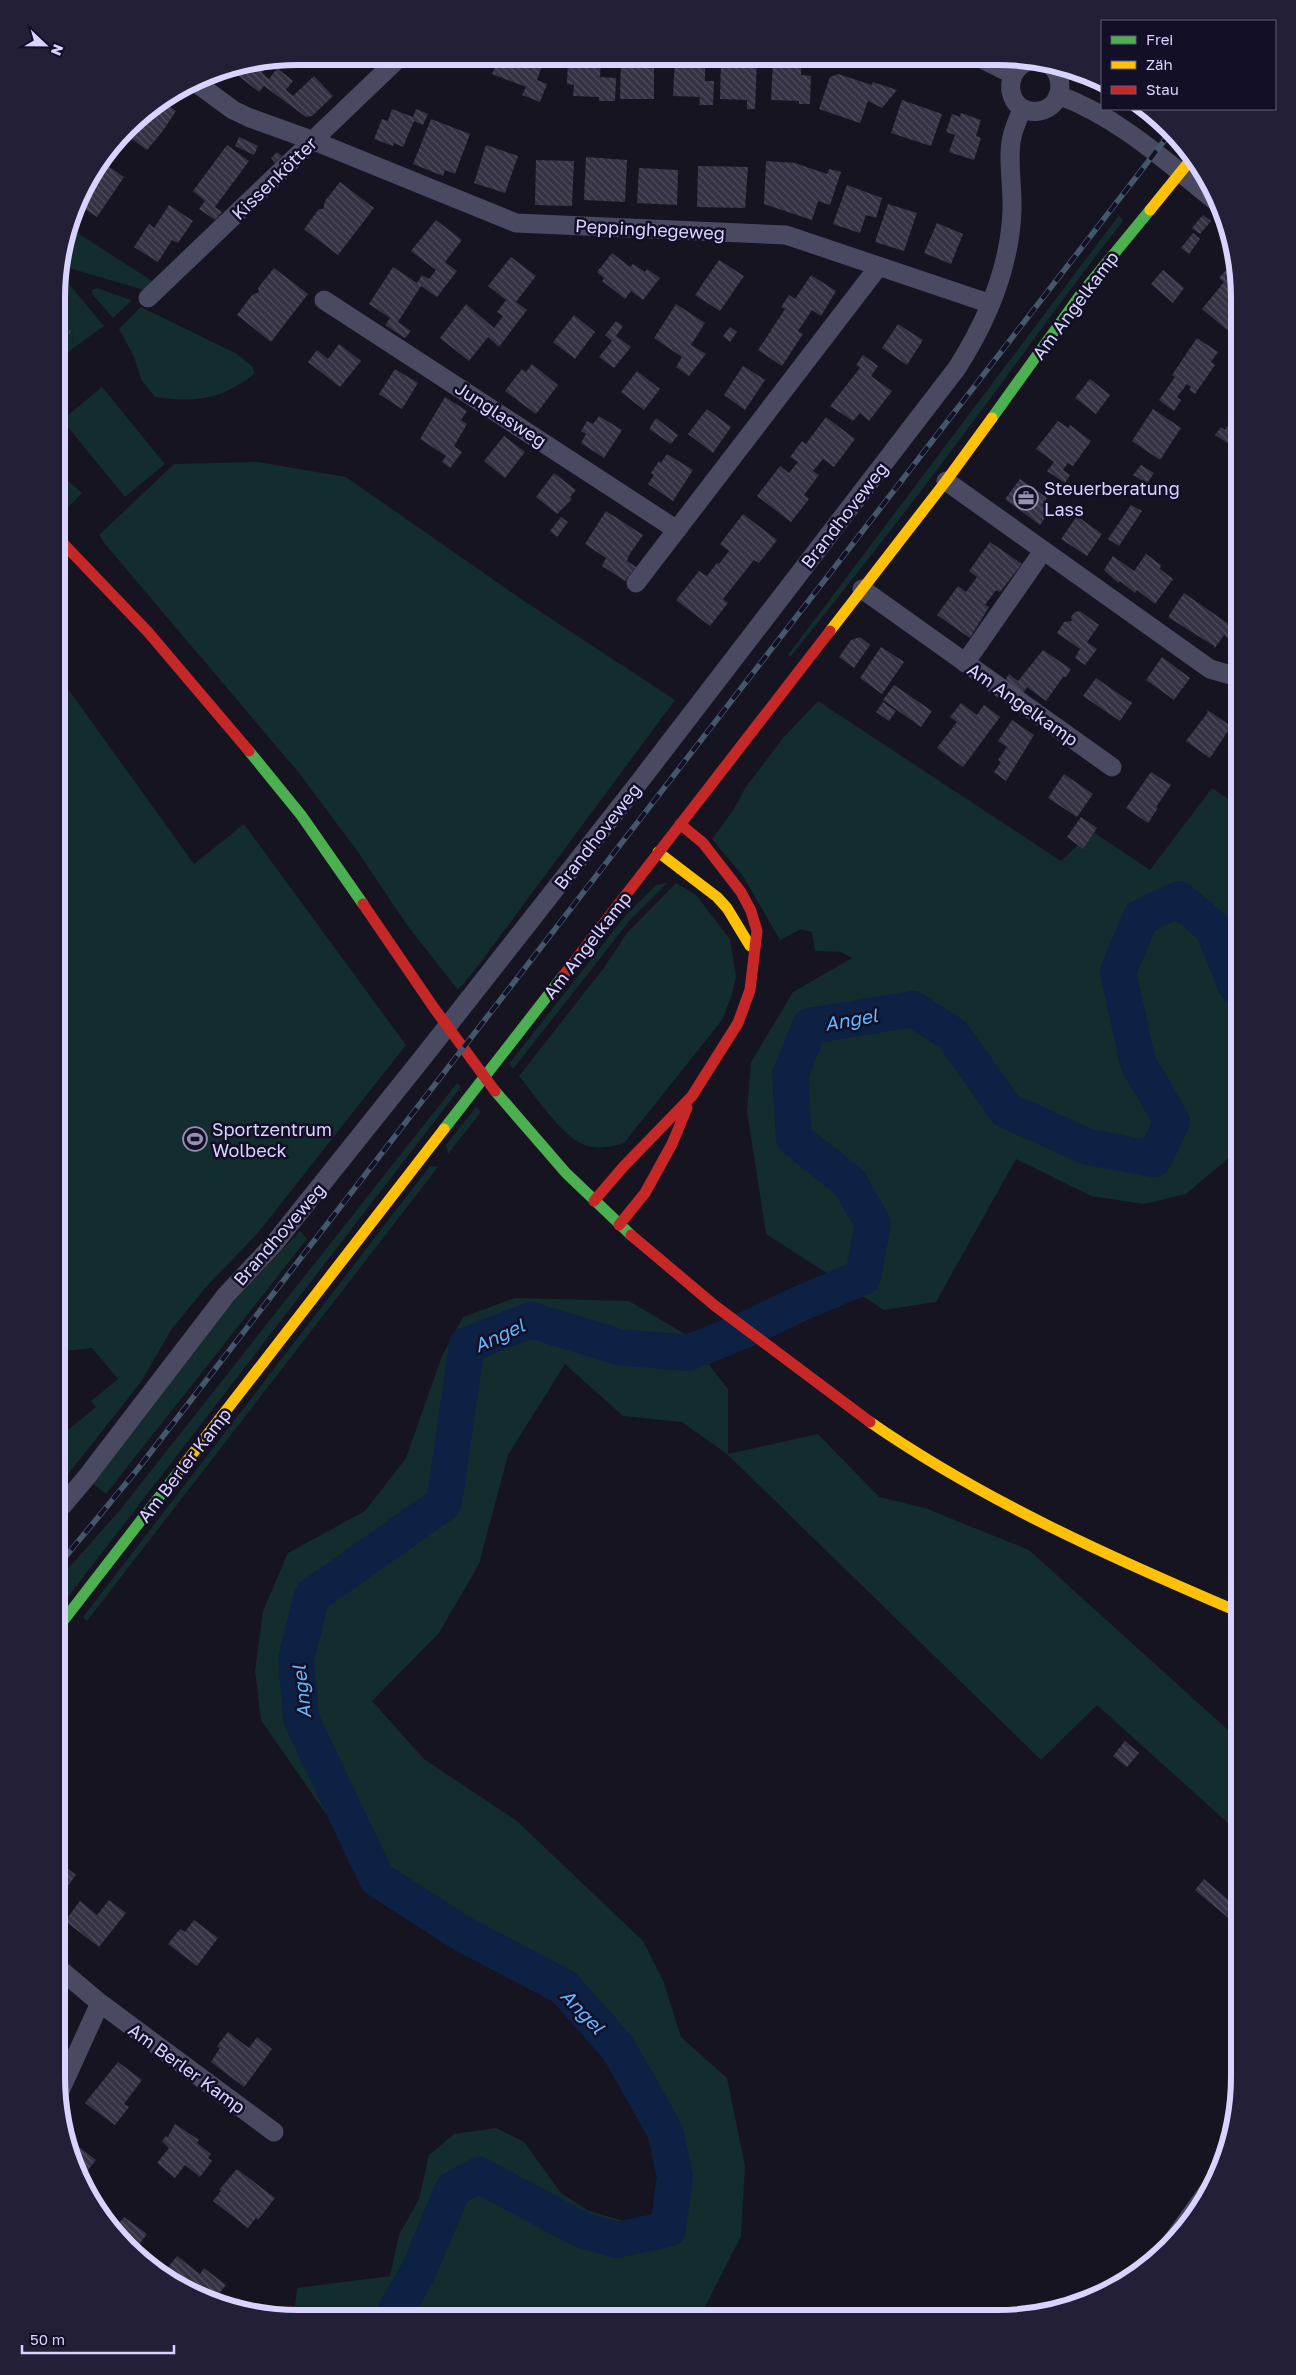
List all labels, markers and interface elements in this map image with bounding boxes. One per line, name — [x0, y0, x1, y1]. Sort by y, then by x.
north arrow — [20, 20, 70, 70]
legend — [1101, 20, 1276, 110]
text: Frei — [1146, 30, 1173, 48]
text: N — [48, 42, 67, 58]
text: Zäh — [1146, 55, 1173, 73]
text: Stau — [1146, 80, 1179, 98]
street label: Kissenkötter — [227, 132, 321, 224]
street label: Peppinghegeweg — [575, 214, 725, 244]
street label: Am Angelkamp — [1027, 246, 1123, 364]
street label: Junglasweg — [451, 376, 551, 452]
street label: Brandhoveweg — [796, 458, 892, 572]
place label: Steuerberatung Lass — [1044, 477, 1180, 520]
office icon: Steuerberatung Lass — [1013, 485, 1039, 511]
street label: Am Angelkamp — [963, 658, 1083, 750]
street label: Brandhoveweg — [549, 779, 645, 893]
street label: Am Angelkamp — [538, 887, 636, 1003]
water label: Angel — [823, 1003, 880, 1035]
place label: Sportzentrum Wolbeck — [212, 1118, 332, 1161]
sports icon: Sportzentrum Wolbeck — [182, 1126, 208, 1152]
street label: Brandhoveweg — [229, 1178, 329, 1290]
water label: Angel — [470, 1313, 529, 1357]
street label: Am Berler Kamp — [133, 1403, 235, 1527]
water label: Angel — [287, 1663, 315, 1720]
water label: Angel — [556, 1984, 610, 2039]
street label: Am Berler Kamp — [124, 2018, 250, 2118]
scale bar — [22, 2322, 175, 2354]
text: 50 m — [30, 2330, 65, 2348]

